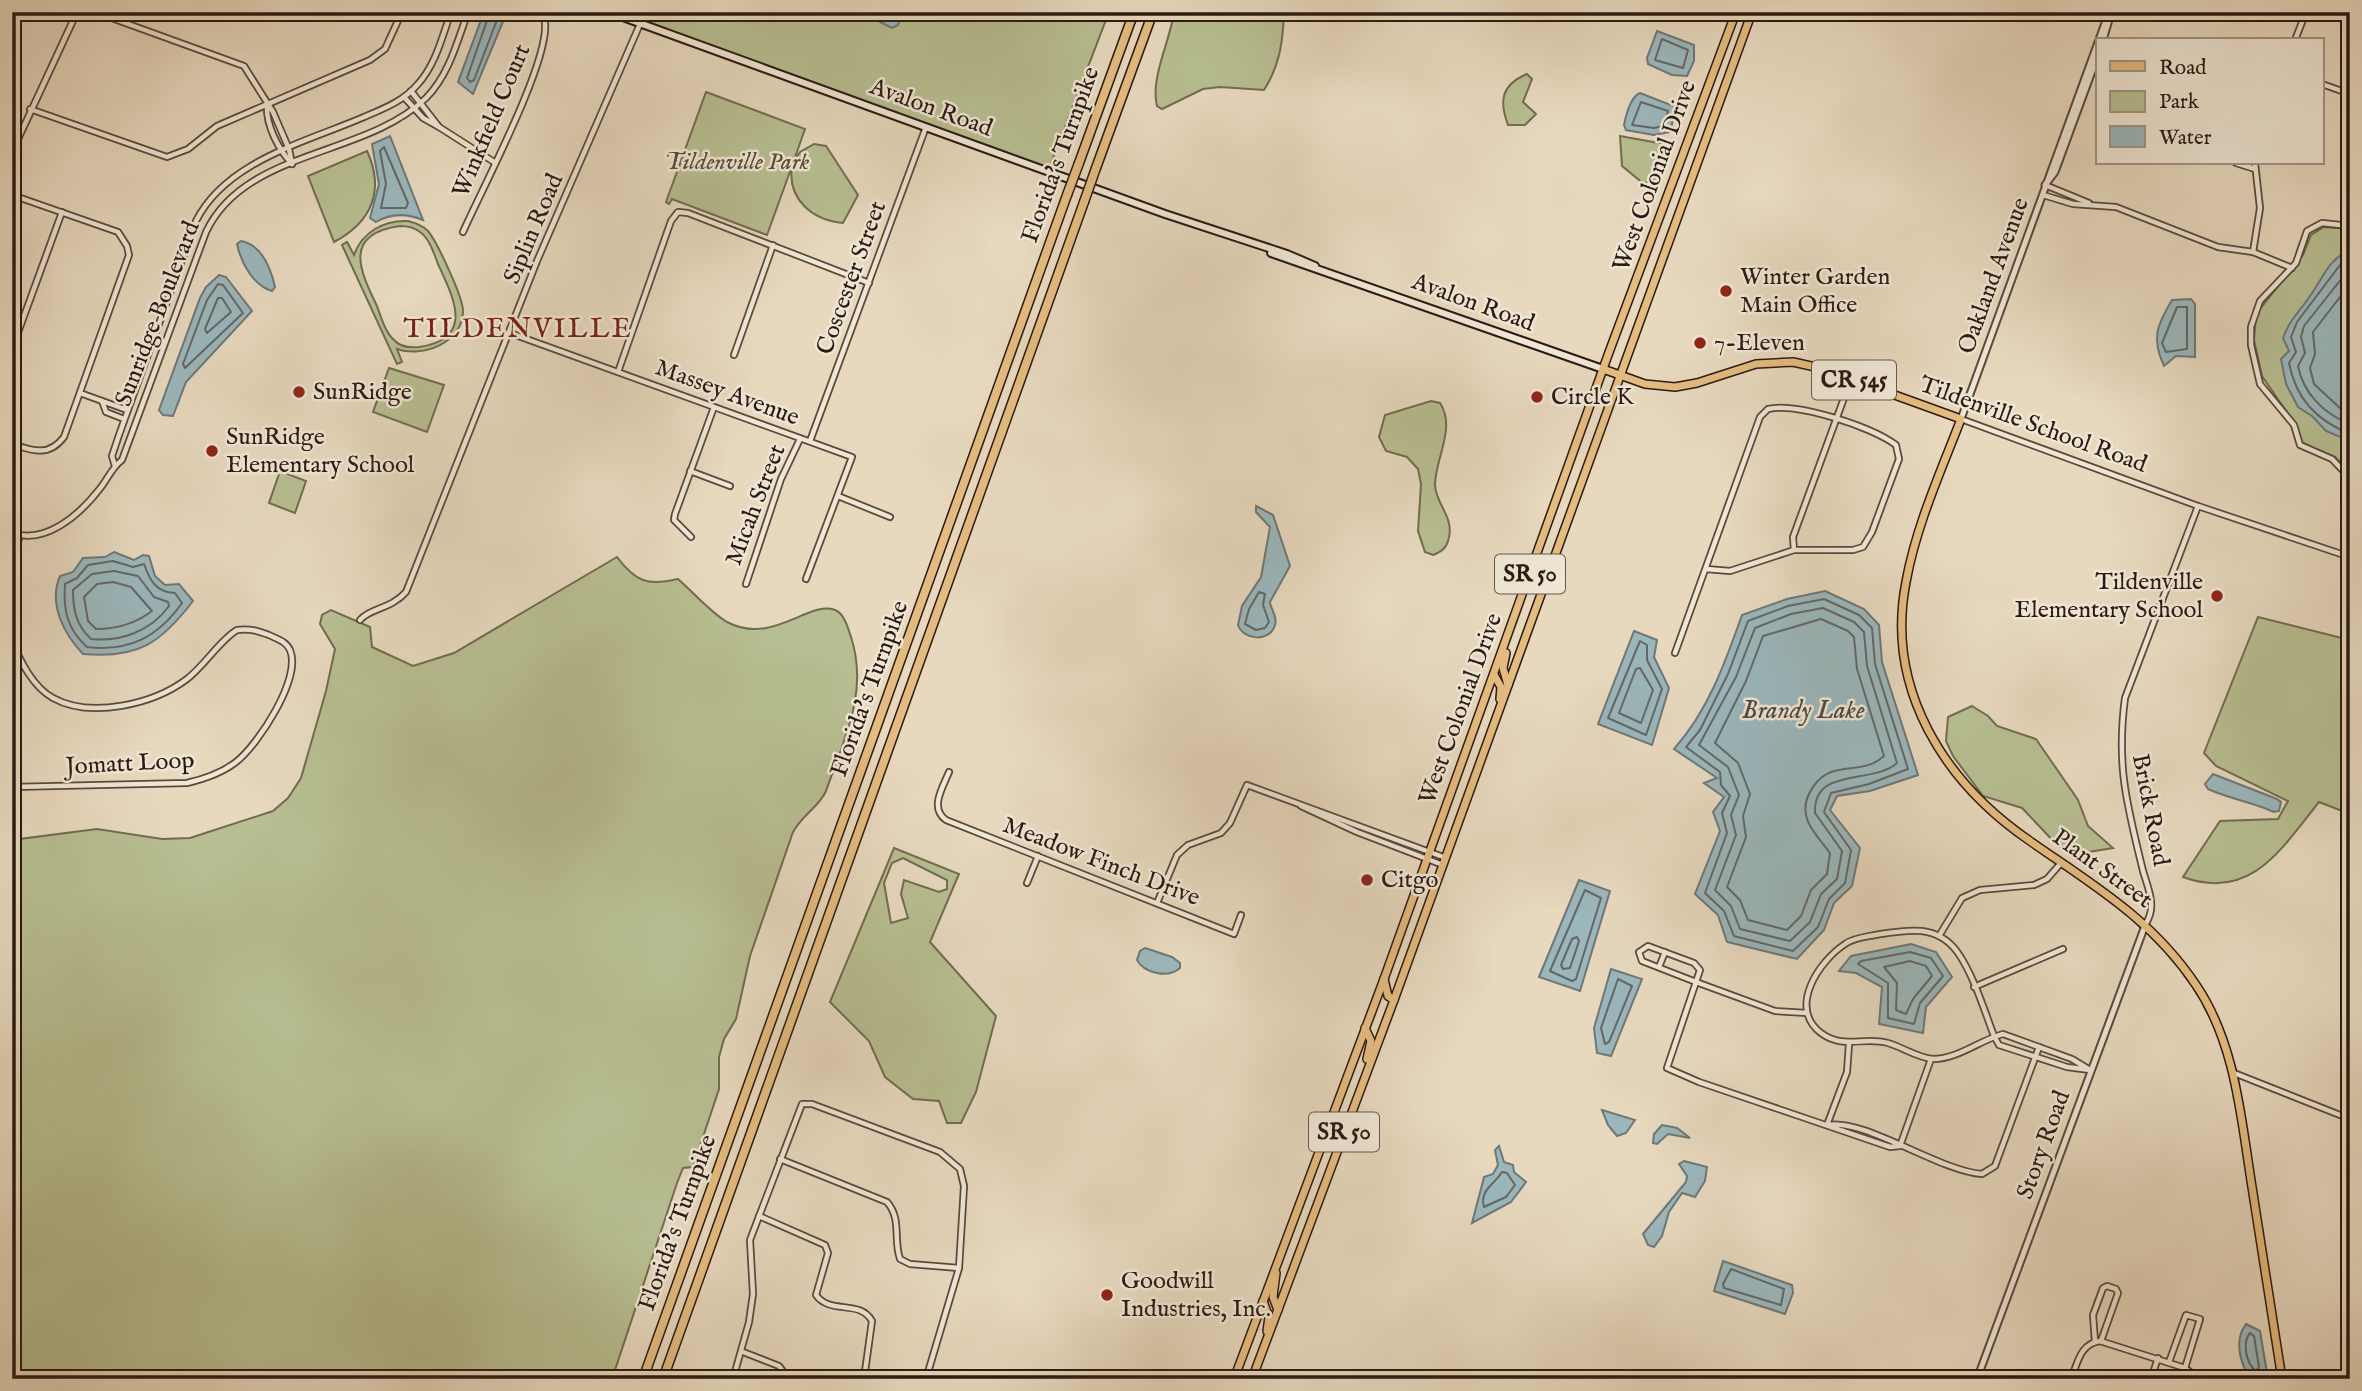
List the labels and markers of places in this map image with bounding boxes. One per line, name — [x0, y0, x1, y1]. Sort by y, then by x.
place label: Winter Garden Main Office — [1740, 262, 1890, 321]
marker: Winter Garden Main Office — [1718, 283, 1734, 299]
place label: 7-Eleven — [1714, 328, 1805, 359]
marker: 7-Eleven — [1692, 335, 1708, 351]
place label: SunRidge — [313, 377, 412, 408]
place label: Circle K — [1551, 382, 1634, 413]
marker: SunRidge — [291, 384, 307, 400]
marker: Circle K — [1529, 389, 1545, 405]
place label: SunRidge Elementary School — [226, 422, 415, 481]
marker: SunRidge Elementary School — [204, 443, 220, 459]
place label: Tildenville Elementary School — [2015, 567, 2203, 626]
marker: Tildenville Elementary School — [2209, 588, 2225, 604]
place label: Citgo — [1381, 865, 1439, 896]
marker: Citgo — [1359, 872, 1375, 888]
place label: Goodwill Industries, Inc. — [1121, 1266, 1271, 1325]
marker: Goodwill Industries, Inc. — [1099, 1287, 1115, 1303]

